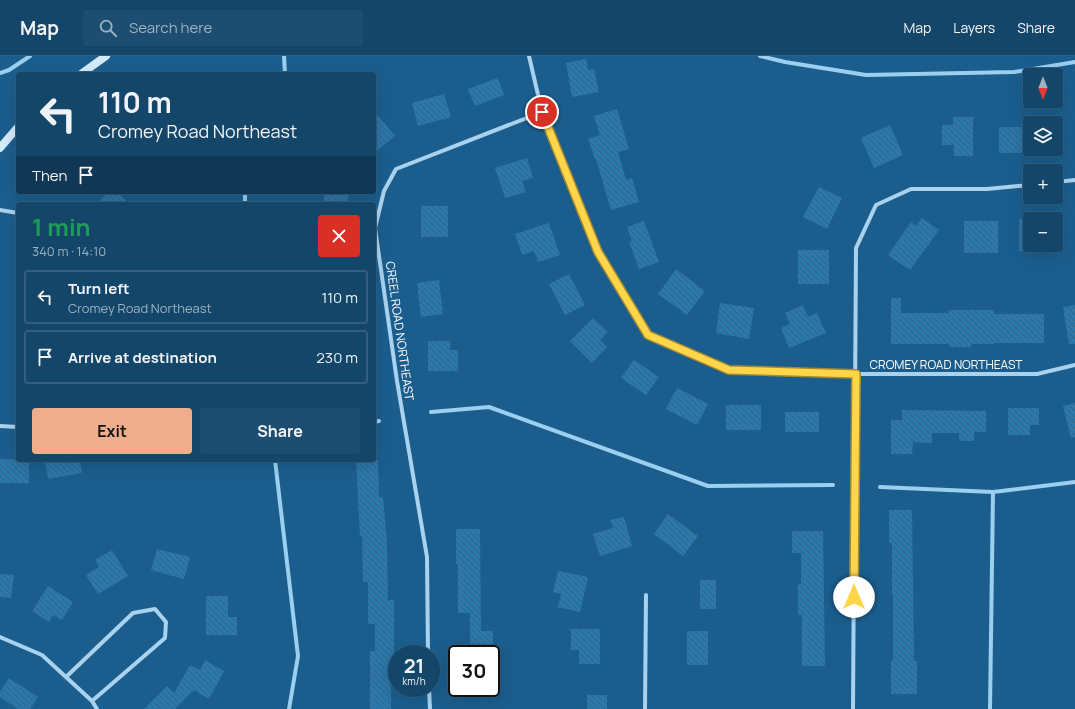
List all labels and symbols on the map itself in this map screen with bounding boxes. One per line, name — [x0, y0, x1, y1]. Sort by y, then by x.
north arrow — [1023, 68, 1063, 108]
pin — [525, 95, 559, 129]
street label: CREEL ROAD NORTHEAST — [382, 260, 418, 403]
street label: CROMEY ROAD NORTHEAST — [869, 356, 1023, 373]
position arrow — [833, 576, 875, 618]
speed limit sign: 30 — [448, 645, 500, 697]

